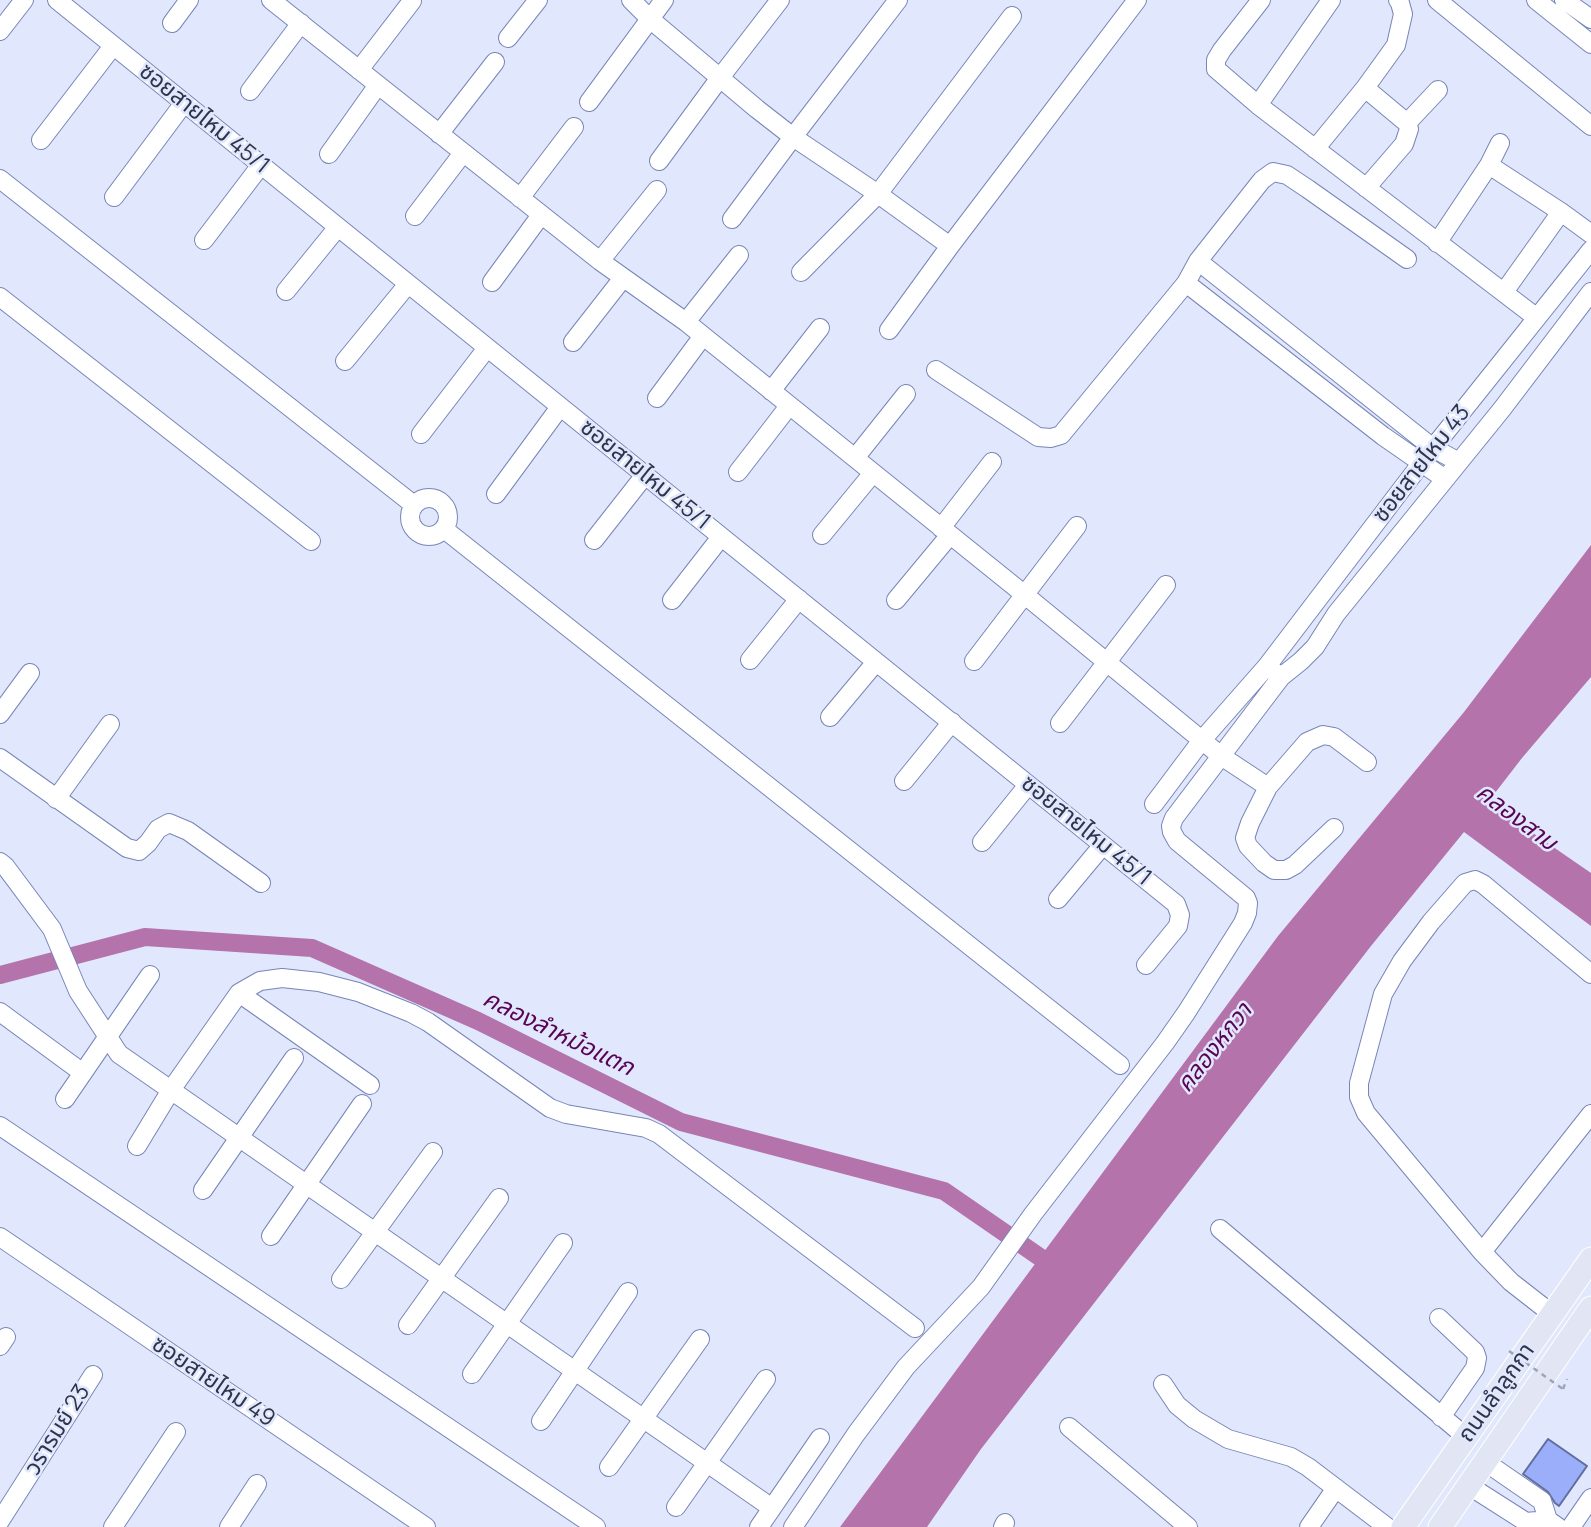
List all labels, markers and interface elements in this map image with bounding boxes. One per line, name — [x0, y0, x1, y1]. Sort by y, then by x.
street label: ซอยสายไหม 45/1 — [133, 58, 275, 180]
street label: ซอยสายไหม 43 — [1368, 400, 1476, 528]
street label: ซอยสายไหม 45/1 — [574, 414, 716, 536]
street label: ซอยสายไหม 45/1 — [1015, 770, 1157, 892]
water label: คลองสาม — [1470, 778, 1562, 858]
water label: คลองลำหม้อแตก — [478, 985, 638, 1083]
water label: คลองหกวา — [1171, 998, 1259, 1098]
street label: ซอยสายไหม 49 — [146, 1331, 280, 1433]
street label: ถนนลำลูกกา — [1453, 1338, 1541, 1448]
street label: วรารมย์ 23 — [19, 1380, 97, 1480]

